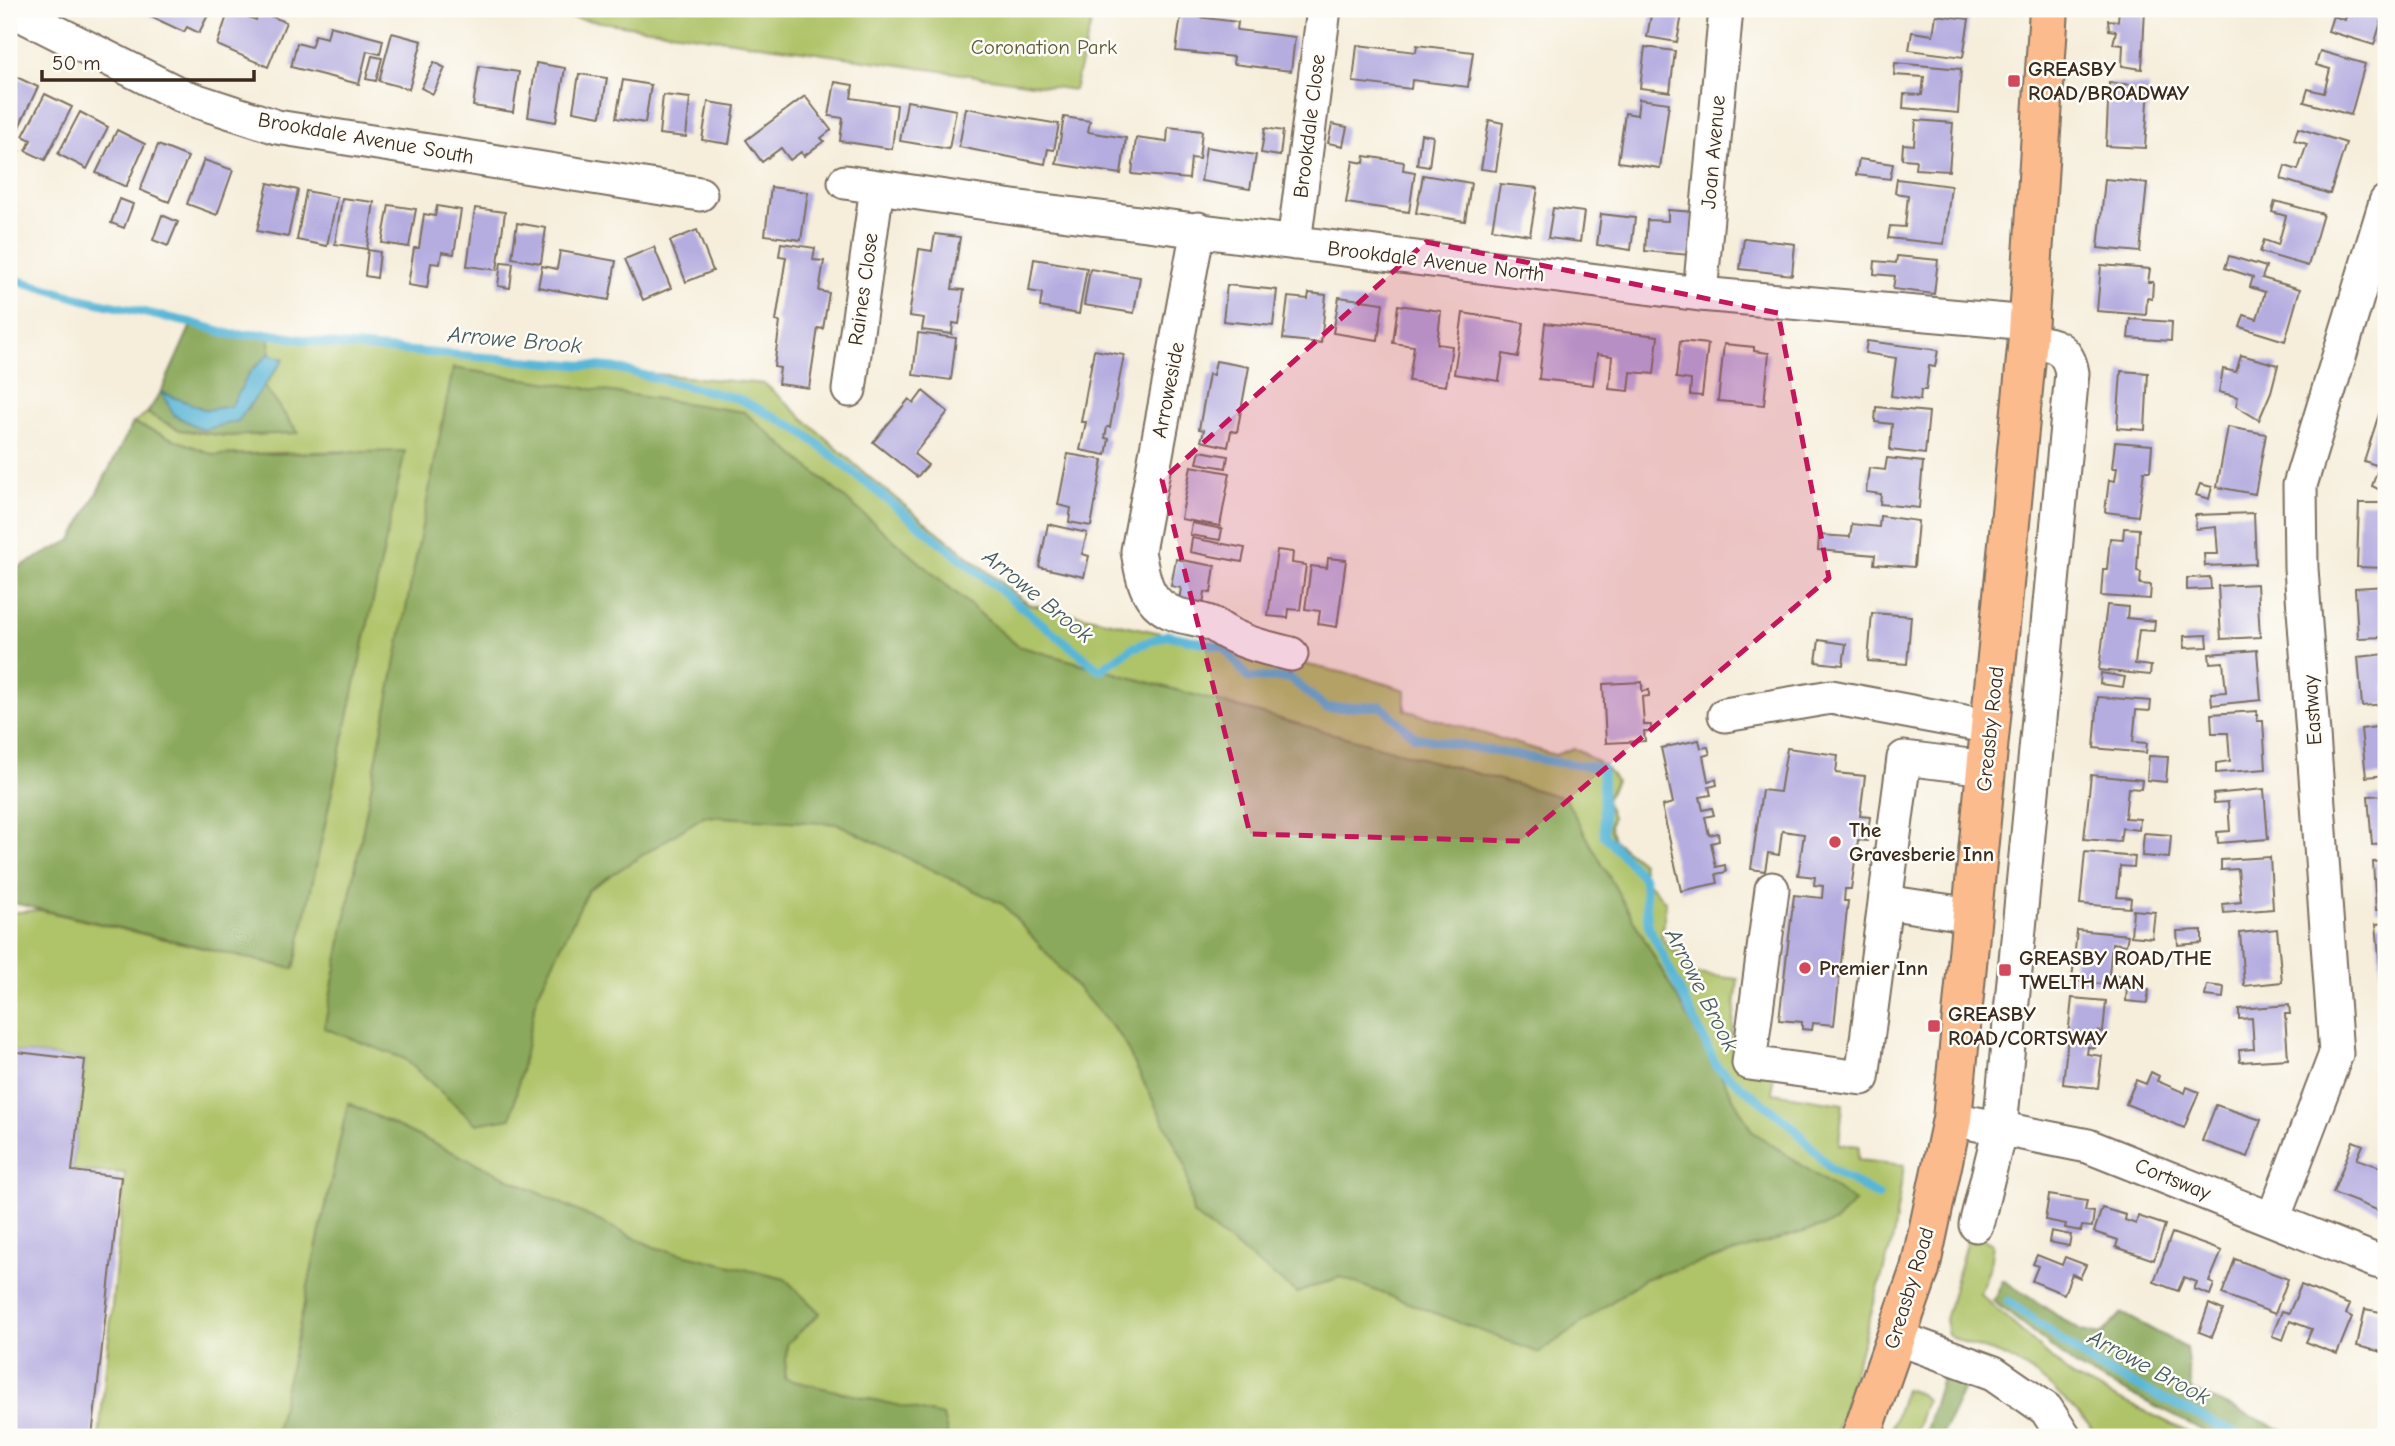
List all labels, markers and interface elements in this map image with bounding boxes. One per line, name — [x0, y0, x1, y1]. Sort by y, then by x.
park label: Coronation Park — [971, 35, 1117, 59]
scale bar — [42, 38, 254, 82]
text: 50 m — [52, 51, 101, 75]
street label: Brookdale Close — [1288, 53, 1330, 199]
place label: GREASBY ROAD/BROADWAY — [2028, 57, 2190, 105]
marker: GREASBY ROAD/BROADWAY — [2006, 73, 2022, 89]
street label: Joan Avenue — [1696, 94, 1730, 210]
street label: Brookdale Avenue South — [256, 107, 476, 169]
street label: Raines Close — [843, 231, 883, 347]
street label: Brookdale Avenue North — [1326, 236, 1546, 286]
water label: Arrowe Brook — [446, 321, 584, 359]
street label: Arroweside — [1147, 340, 1189, 440]
water label: Arrowe Brook — [977, 543, 1099, 649]
street label: Greasby Road — [1971, 665, 2009, 793]
street label: Eastway — [2298, 673, 2326, 746]
place label: The Gravesberie Inn — [1849, 818, 1994, 866]
marker: The Gravesberie Inn — [1827, 834, 1843, 850]
water label: Arrowe Brook — [1659, 923, 1745, 1057]
place label: GREASBY ROAD/THE TWELTH MAN — [2019, 946, 2212, 994]
place label: Premier Inn — [1819, 956, 1928, 980]
marker: Premier Inn — [1797, 960, 1813, 976]
marker: GREASBY ROAD/THE TWELTH MAN — [1997, 962, 2013, 978]
place label: GREASBY ROAD/CORTSWAY — [1948, 1002, 2108, 1050]
marker: GREASBY ROAD/CORTSWAY — [1926, 1018, 1942, 1034]
street label: Cortsway — [2132, 1153, 2215, 1205]
street label: Greasby Road — [1879, 1224, 1939, 1352]
water label: Arrowe Brook — [2083, 1323, 2215, 1411]

